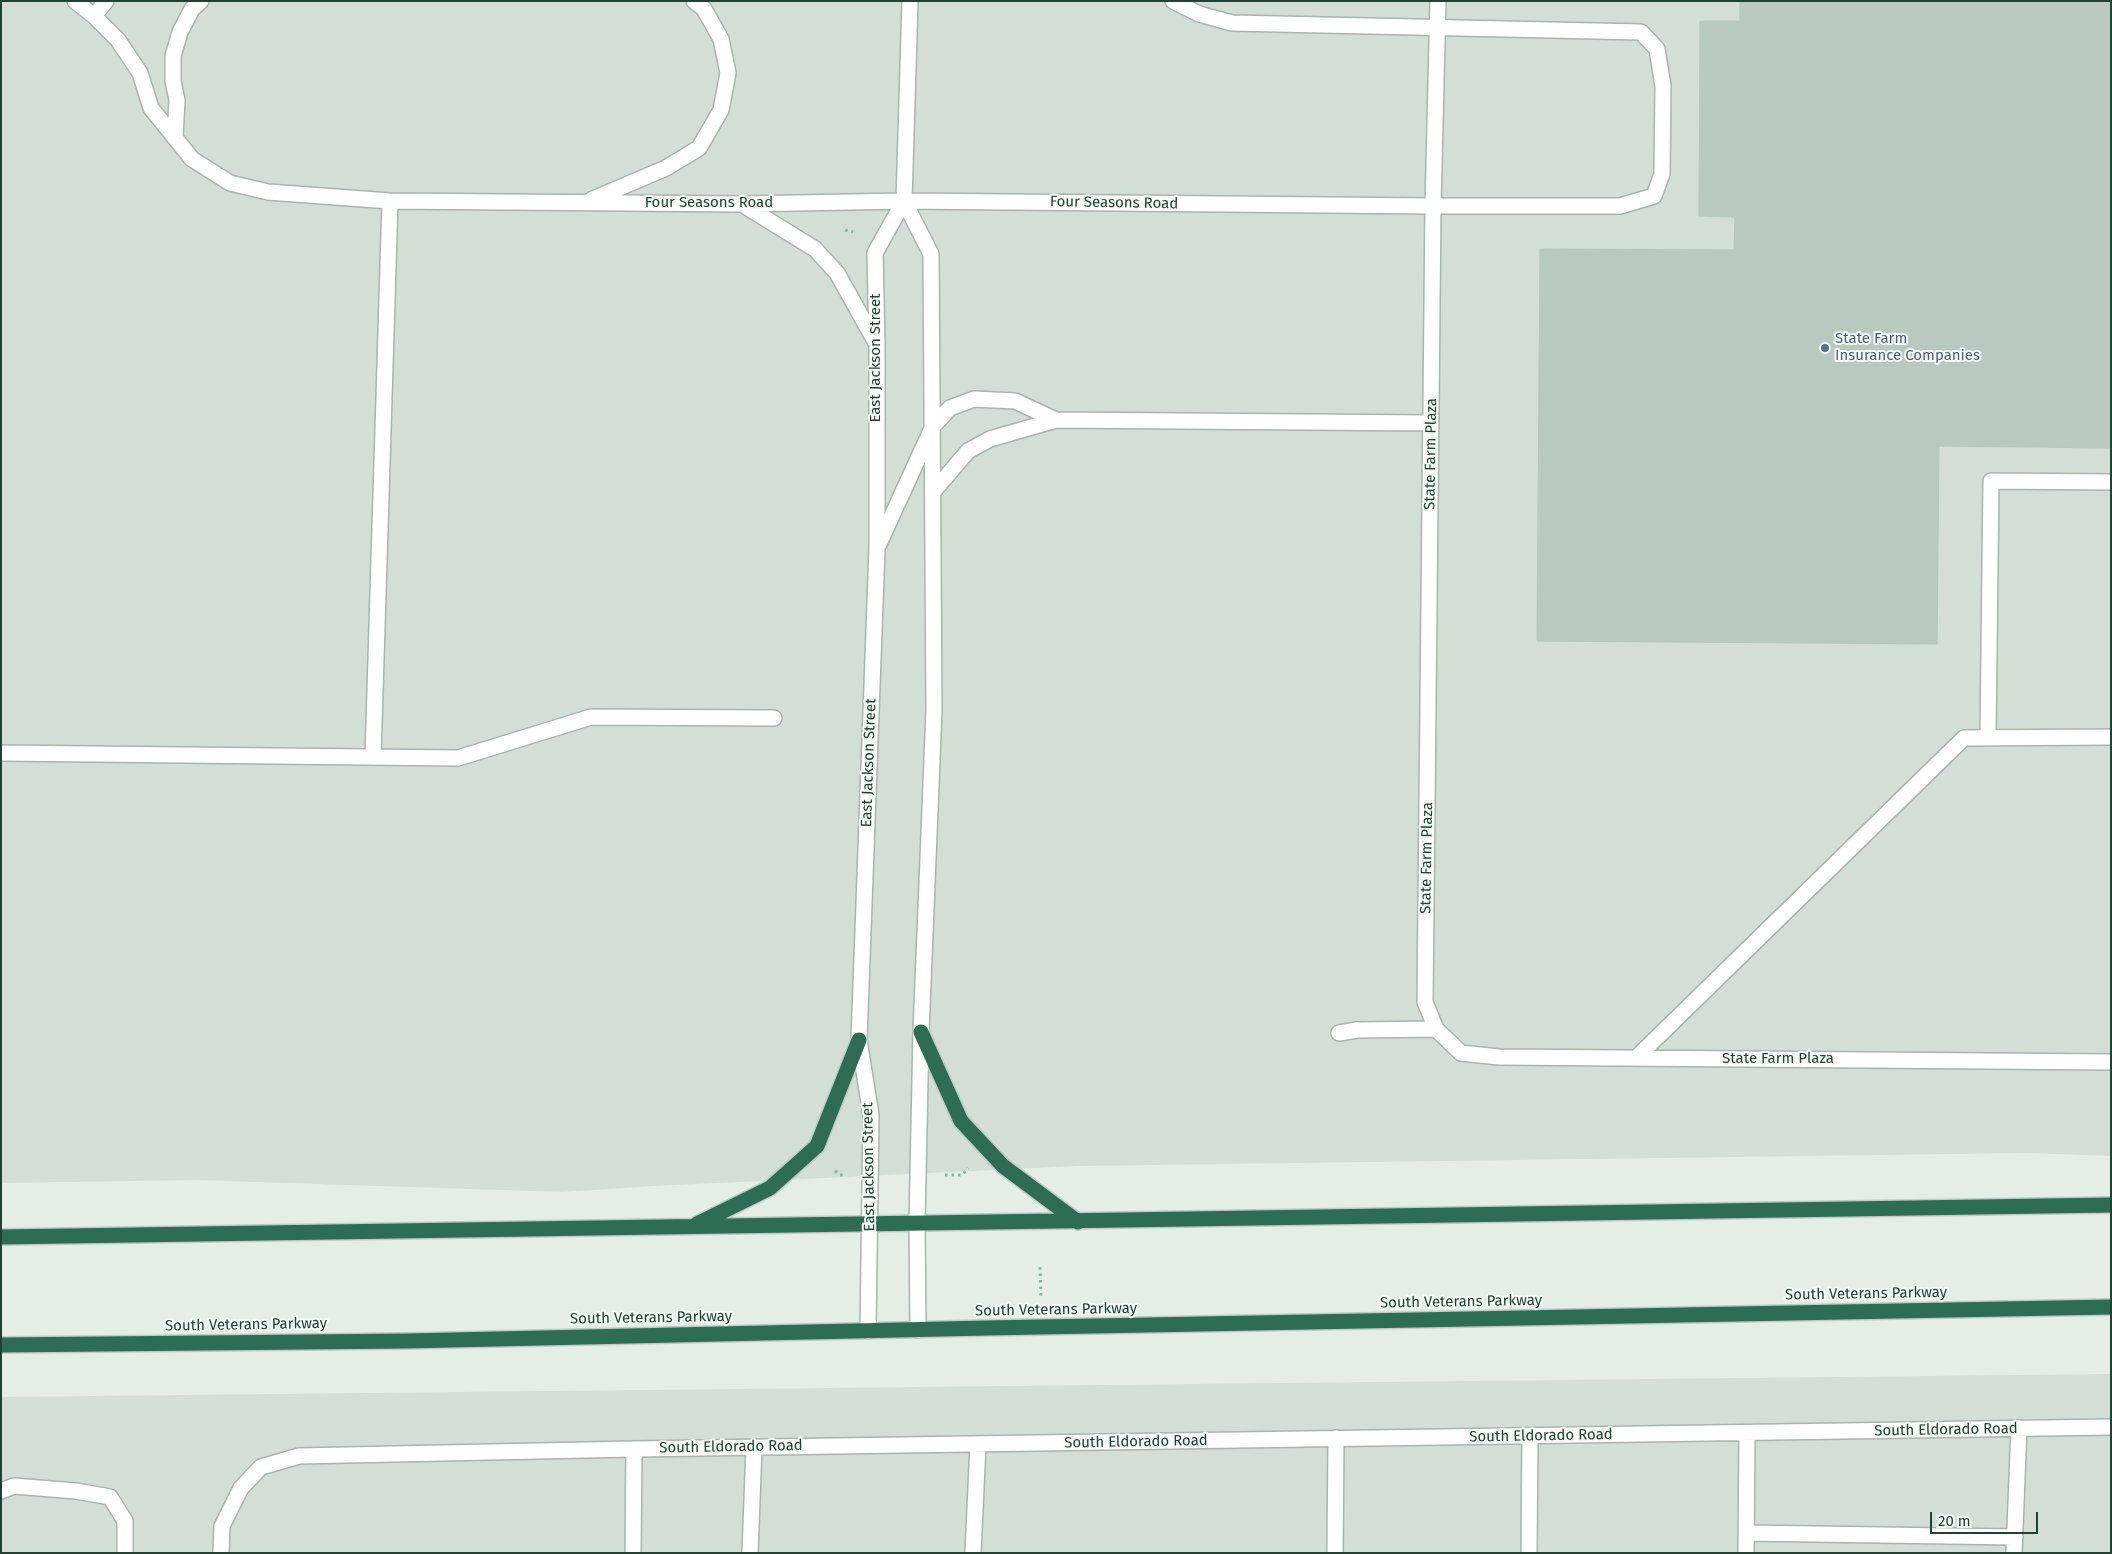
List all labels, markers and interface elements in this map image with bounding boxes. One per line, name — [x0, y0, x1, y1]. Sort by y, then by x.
street label: Four Seasons Road — [1050, 193, 1178, 213]
street label: Four Seasons Road — [645, 194, 773, 212]
street label: East Jackson Street — [867, 294, 885, 422]
place label: State Farm Insurance Companies — [1835, 330, 1980, 365]
marker: State Farm Insurance Companies — [1819, 342, 1831, 354]
street label: State Farm Plaza — [1421, 398, 1441, 510]
street label: East Jackson Street — [858, 698, 880, 828]
street label: State Farm Plaza — [1417, 802, 1437, 914]
street label: State Farm Plaza — [1722, 1050, 1834, 1068]
street label: East Jackson Street — [859, 1102, 879, 1232]
street label: South Veterans Parkway — [1785, 1284, 1947, 1304]
street label: South Veterans Parkway — [1380, 1292, 1542, 1312]
street label: South Veterans Parkway — [975, 1300, 1137, 1320]
street label: South Veterans Parkway — [570, 1308, 732, 1328]
street label: South Veterans Parkway — [165, 1315, 327, 1335]
street label: South Eldorado Road — [1874, 1420, 2018, 1440]
street label: South Eldorado Road — [1469, 1426, 1613, 1446]
street label: South Eldorado Road — [1064, 1432, 1208, 1452]
street label: South Eldorado Road — [659, 1437, 803, 1457]
scale bar — [1932, 1502, 2040, 1534]
text: 20 m — [1938, 1512, 1971, 1530]

